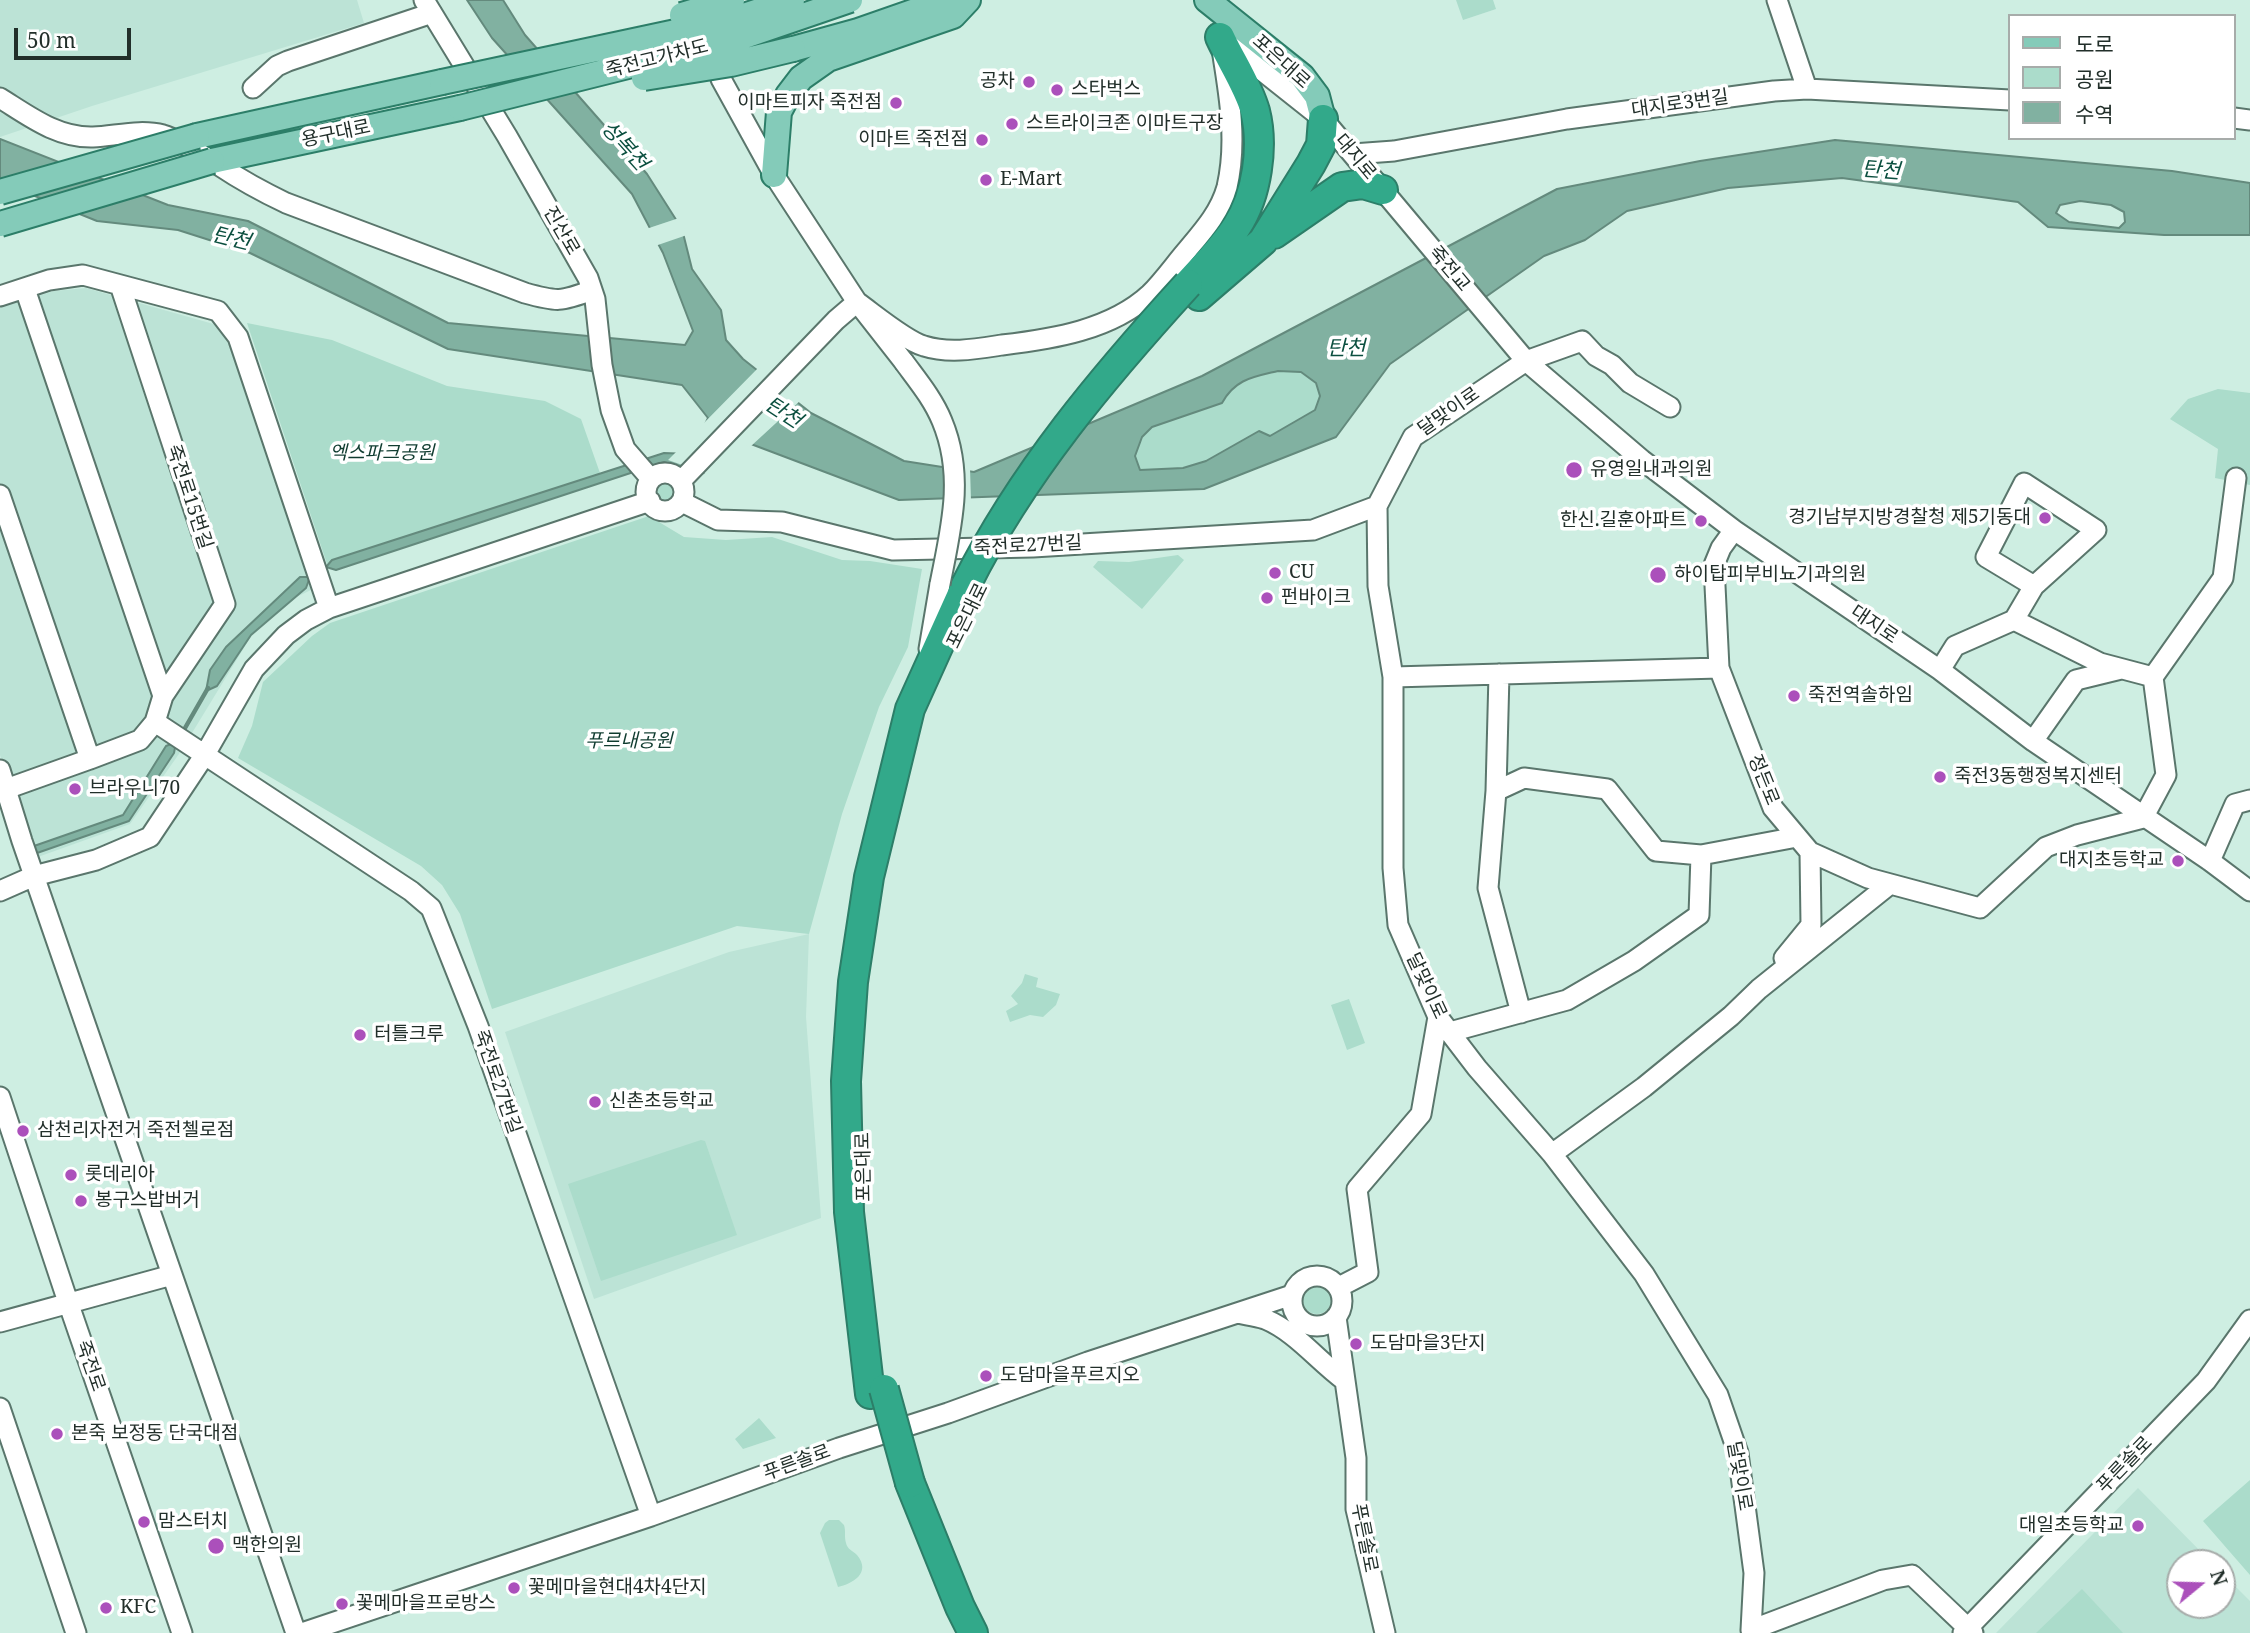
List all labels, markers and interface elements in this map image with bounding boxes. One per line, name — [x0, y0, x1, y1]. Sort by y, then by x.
scale bar — [18, 14, 135, 58]
legend — [2008, 14, 2236, 140]
text: 50 m — [27, 26, 76, 54]
street label: 포은대로 — [1247, 30, 1315, 94]
text: 도로 — [2075, 30, 2114, 58]
street label: 죽전고가차도 — [603, 35, 711, 83]
text: 공원 — [2075, 65, 2114, 93]
place label: 공차 — [980, 71, 1015, 93]
marker: 공차 — [1021, 74, 1037, 90]
place label: 스타벅스 — [1071, 79, 1141, 101]
marker: 스타벅스 — [1049, 82, 1065, 98]
street label: 대지로3번길 — [1630, 86, 1730, 122]
place label: 이마트피자 죽전점 — [737, 92, 882, 114]
marker: 이마트피자 죽전점 — [888, 95, 904, 111]
text: 수역 — [2075, 100, 2114, 128]
place label: 스트라이크존 이마트구장 — [1026, 113, 1223, 135]
street label: 용구대로 — [299, 116, 373, 152]
water label: 성복천 — [595, 116, 653, 176]
marker: 스트라이크존 이마트구장 — [1004, 116, 1020, 132]
place label: 이마트 죽전점 — [858, 129, 968, 151]
street label: 대지로 — [1329, 130, 1381, 184]
marker: 이마트 죽전점 — [974, 132, 990, 148]
water label: 탄천 — [1861, 157, 1901, 185]
place label: E-Mart — [1000, 169, 1062, 191]
marker: E-Mart — [978, 172, 994, 188]
street label: 진산로 — [538, 203, 584, 259]
water label: 탄천 — [209, 222, 253, 256]
street label: 죽전교 — [1423, 242, 1475, 296]
water label: 탄천 — [1327, 336, 1365, 362]
street label: 달맞이로 — [1414, 383, 1484, 441]
water label: 탄천 — [760, 392, 806, 434]
street label: 죽전로15번길 — [161, 442, 217, 552]
park label: 엑스파크공원 — [330, 443, 434, 465]
place label: 유영일내과의원 — [1590, 459, 1712, 481]
marker: 유영일내과의원 — [1564, 460, 1584, 480]
place label: 경기남부지방경찰청 제5기동대 — [1788, 507, 2031, 529]
place label: 한신.길훈아파트 — [1560, 510, 1687, 532]
marker: 경기남부지방경찰청 제5기동대 — [2037, 510, 2053, 526]
marker: 한신.길훈아파트 — [1693, 513, 1709, 529]
street label: 죽전로27번길 — [973, 532, 1083, 560]
place label: CU — [1289, 562, 1314, 584]
place label: 하이탑피부비뇨기과의원 — [1674, 564, 1866, 586]
marker: CU — [1267, 565, 1283, 581]
marker: 하이탑피부비뇨기과의원 — [1648, 565, 1668, 585]
street label: 포은대로 — [942, 580, 994, 652]
place label: 펀바이크 — [1281, 587, 1351, 609]
marker: 펀바이크 — [1259, 590, 1275, 606]
street label: 대지로 — [1846, 601, 1902, 649]
place label: 죽전역솔하임 — [1808, 685, 1913, 707]
marker: 죽전역솔하임 — [1786, 688, 1802, 704]
park label: 푸르내공원 — [585, 731, 673, 753]
street label: 정든로 — [1743, 751, 1783, 809]
place label: 죽전3동행정복지센터 — [1954, 766, 2122, 788]
marker: 죽전3동행정복지센터 — [1932, 769, 1948, 785]
place label: 브라우니70 — [89, 778, 180, 800]
marker: 브라우니70 — [67, 781, 83, 797]
place label: 대지초등학교 — [2059, 850, 2164, 872]
marker: 대지초등학교 — [2170, 853, 2186, 869]
street label: 달맞이로 — [1401, 949, 1451, 1023]
place label: 터틀크루 — [374, 1024, 444, 1046]
marker: 터틀크루 — [352, 1027, 368, 1043]
street label: 죽전로27번길 — [469, 1027, 525, 1137]
place label: 신촌초등학교 — [609, 1091, 714, 1113]
marker: 신촌초등학교 — [587, 1094, 603, 1110]
place label: 삼천리자전거 죽전첼로점 — [37, 1120, 234, 1142]
marker: 삼천리자전거 죽전첼로점 — [15, 1123, 31, 1139]
street label: 포은대로 — [852, 1132, 876, 1202]
place label: 롯데리아 — [85, 1164, 155, 1186]
marker: 롯데리아 — [63, 1167, 79, 1183]
place label: 봉구스밥버거 — [95, 1190, 200, 1212]
marker: 봉구스밥버거 — [73, 1193, 89, 1209]
place label: 도담마을3단지 — [1370, 1333, 1486, 1355]
marker: 도담마을3단지 — [1348, 1336, 1364, 1352]
street label: 죽전로 — [71, 1337, 109, 1395]
place label: 도담마을푸르지오 — [1000, 1365, 1140, 1387]
marker: 도담마을푸르지오 — [978, 1368, 994, 1384]
place label: 본죽 보정동 단국대점 — [71, 1423, 238, 1445]
marker: 본죽 보정동 단국대점 — [49, 1426, 65, 1442]
street label: 푸른솔로 — [2093, 1432, 2157, 1498]
street label: 푸른솔로 — [760, 1440, 834, 1486]
street label: 달맞이로 — [1722, 1440, 1756, 1512]
street label: 푸른솔로 — [1346, 1502, 1382, 1574]
place label: 맘스터치 — [158, 1511, 228, 1533]
marker: 맘스터치 — [136, 1514, 152, 1530]
place label: 대일초등학교 — [2019, 1515, 2124, 1537]
marker: 대일초등학교 — [2130, 1518, 2146, 1534]
place label: 맥한의원 — [232, 1535, 302, 1557]
marker: 맥한의원 — [206, 1536, 226, 1556]
north arrow — [2166, 1549, 2236, 1619]
text: N — [2204, 1566, 2234, 1589]
place label: 꽃메마을현대4차4단지 — [528, 1577, 707, 1599]
marker: 꽃메마을현대4차4단지 — [506, 1580, 522, 1596]
place label: 꽃메마을프로방스 — [356, 1593, 496, 1615]
marker: 꽃메마을프로방스 — [334, 1596, 350, 1612]
place label: KFC — [120, 1597, 156, 1619]
marker: KFC — [98, 1600, 114, 1616]

